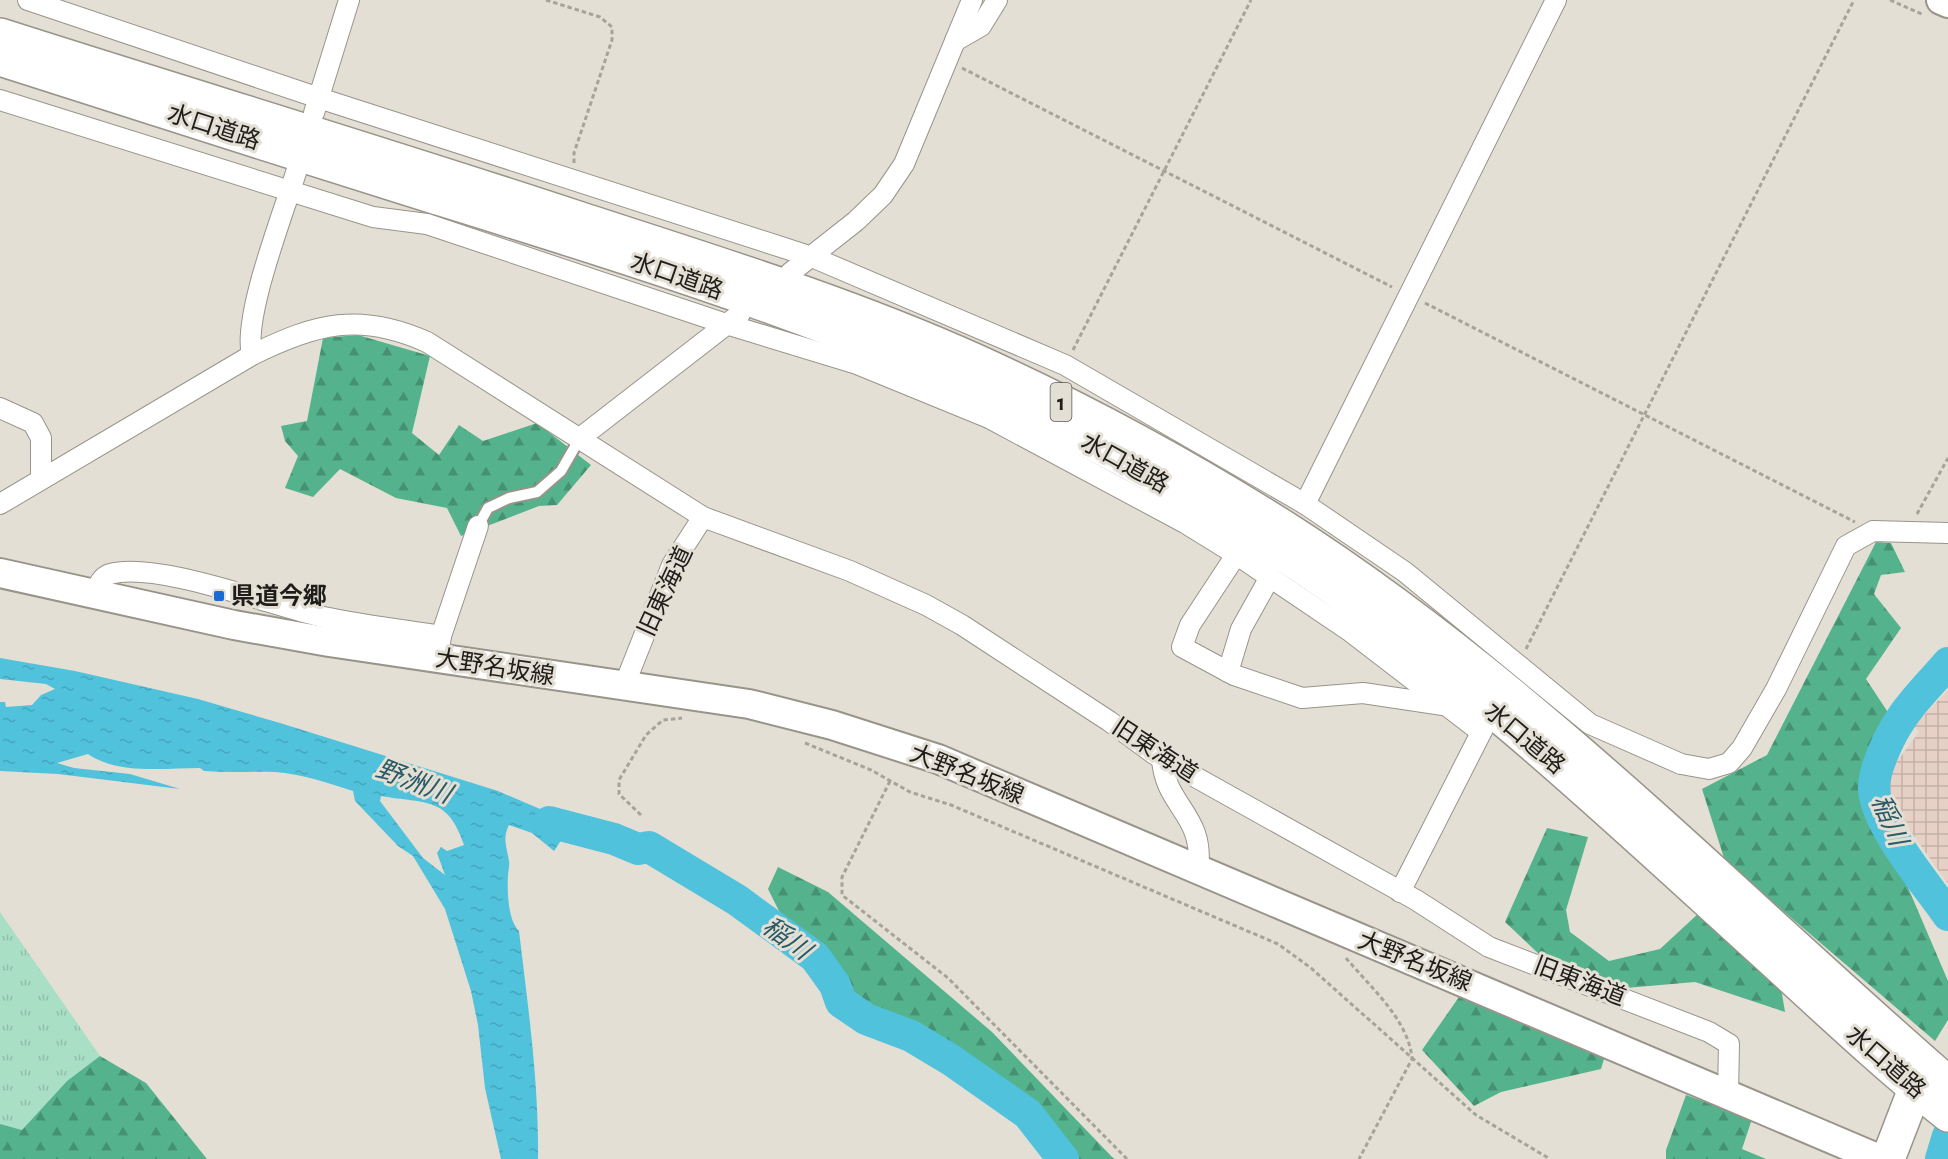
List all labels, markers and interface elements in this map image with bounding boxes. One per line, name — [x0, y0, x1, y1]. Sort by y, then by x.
street label: 水口道路 — [164, 100, 264, 154]
street label: 水口道路 — [627, 248, 727, 304]
road number: 1 — [1050, 383, 1072, 421]
street label: 水口道路 — [1077, 428, 1173, 498]
street label: 旧東海道 — [633, 542, 697, 640]
place label: 県道今郷 — [231, 583, 327, 609]
marker: 県道今郷 — [212, 589, 226, 603]
street label: 大野名坂線 — [434, 645, 556, 689]
street label: 水口道路 — [1480, 697, 1570, 779]
street label: 旧東海道 — [1108, 713, 1202, 787]
street label: 大野名坂線 — [906, 739, 1028, 809]
water label: 野洲川 — [373, 755, 458, 809]
water label: 稲川 — [1867, 791, 1913, 852]
water label: 稲川 — [758, 912, 818, 966]
street label: 大野名坂線 — [1354, 926, 1476, 996]
street label: 旧東海道 — [1531, 952, 1629, 1010]
street label: 水口道路 — [1841, 1021, 1931, 1103]

